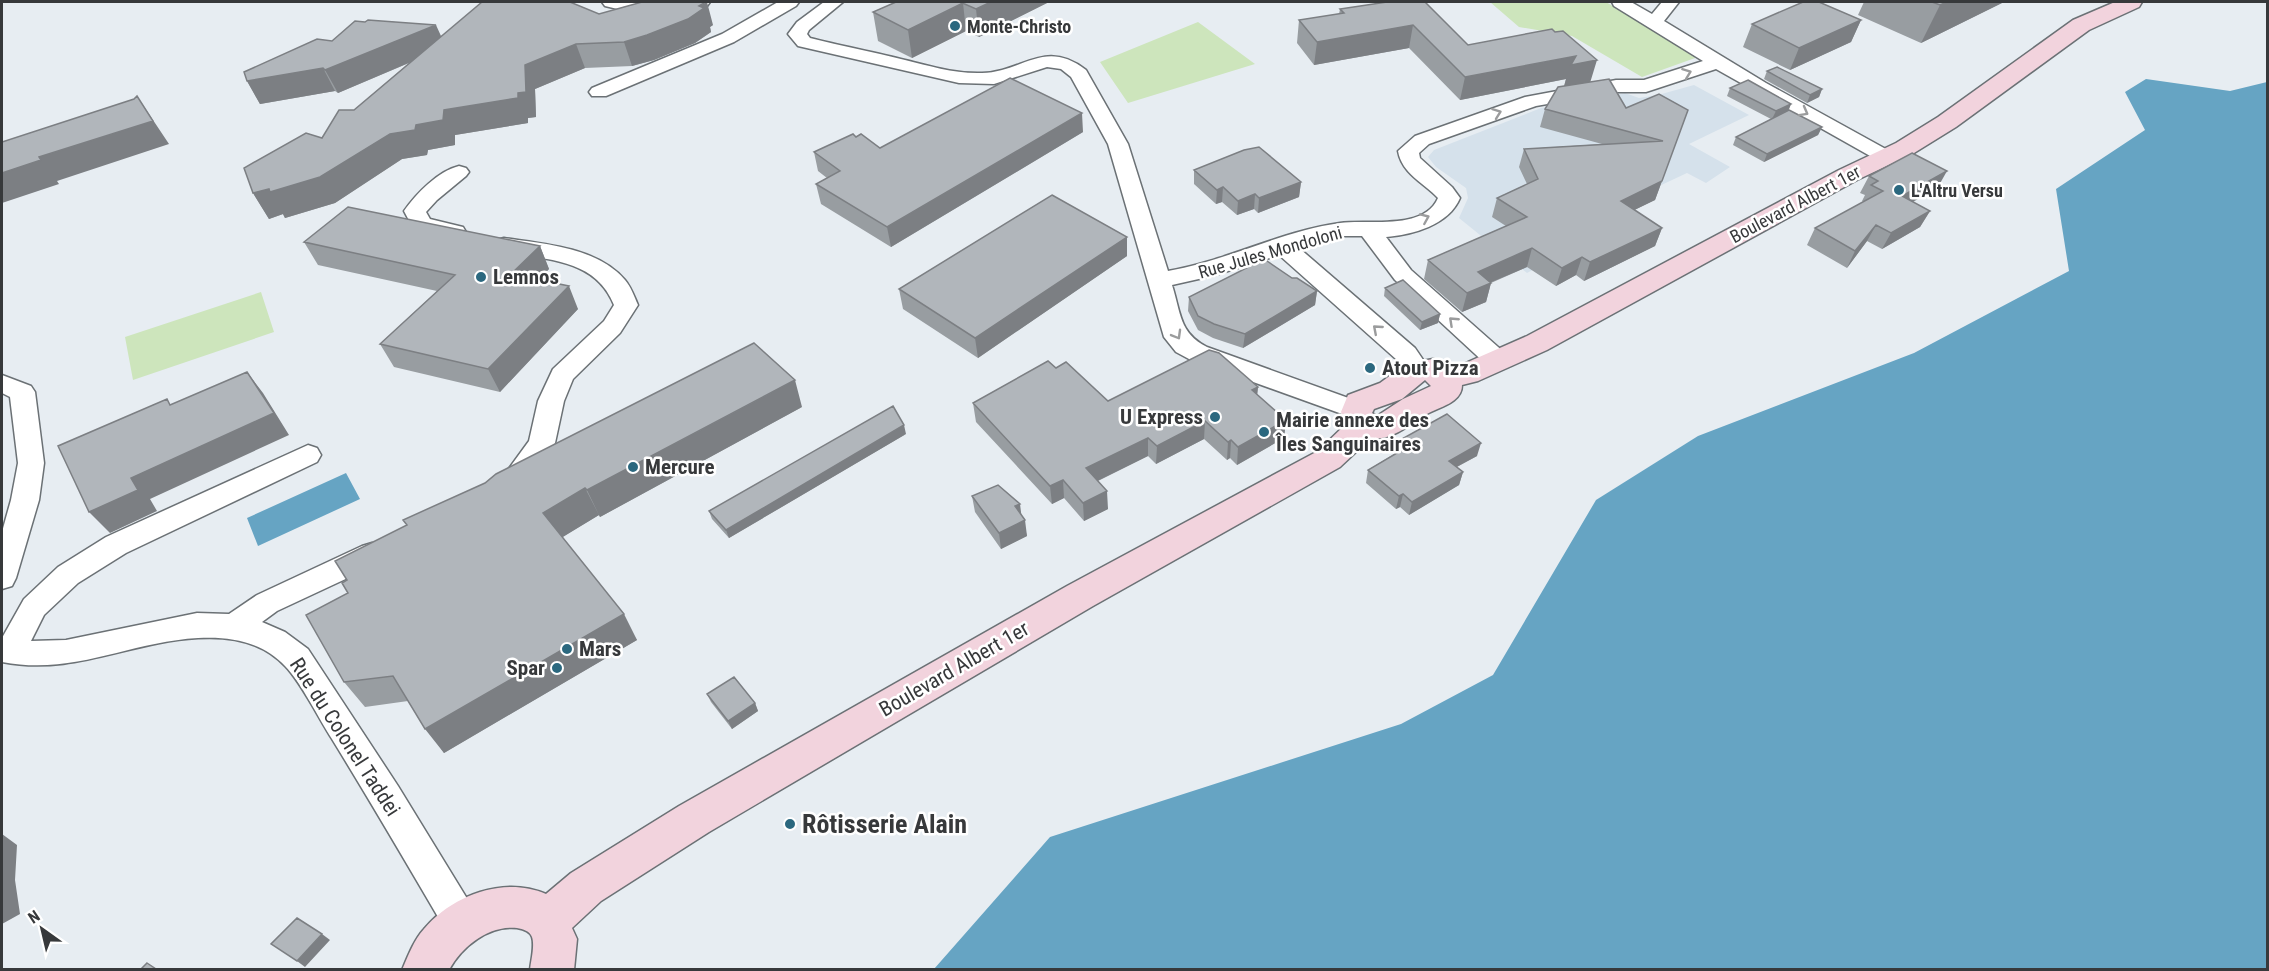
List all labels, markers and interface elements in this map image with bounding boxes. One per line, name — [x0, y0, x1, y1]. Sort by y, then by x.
place label: Monte-Christo — [967, 16, 1071, 37]
marker: Monte-Christo — [948, 19, 962, 33]
one-way arrow — [1681, 68, 1691, 81]
one-way arrow — [1798, 105, 1809, 116]
one-way arrow — [1491, 108, 1502, 121]
street label: Boulevard Albert 1er — [1726, 161, 1864, 247]
place label: L'Altru Versu — [1911, 180, 2003, 201]
marker: L'Altru Versu — [1892, 183, 1906, 197]
one-way arrow — [1419, 213, 1430, 225]
street label: Rue Jules Mondoloni — [1196, 221, 1344, 283]
place label: Lemnos — [493, 265, 559, 289]
marker: Lemnos — [474, 270, 488, 284]
one-way arrow — [1450, 317, 1460, 328]
one-way arrow — [1373, 325, 1384, 336]
one-way arrow — [1170, 329, 1181, 339]
place label: Atout Pizza — [1382, 356, 1479, 380]
marker: Atout Pizza — [1363, 361, 1377, 375]
place label: U Express — [1120, 405, 1203, 429]
place label: Mairie annexe des Îles Sanguinaires — [1275, 408, 1429, 456]
marker: U Express — [1208, 410, 1222, 424]
marker: Mairie annexe des Îles Sanguinaires — [1257, 425, 1271, 439]
place label: Mercure — [645, 455, 715, 479]
marker: Mercure — [626, 460, 640, 474]
street label: Boulevard Albert 1er — [875, 616, 1033, 722]
place label: Mars — [579, 637, 621, 661]
marker: Mars — [560, 642, 574, 656]
street label: Rue du Colonel Taddei — [285, 653, 405, 821]
place label: Spar — [506, 656, 545, 680]
marker: Spar — [550, 661, 564, 675]
place label: Rôtisserie Alain — [802, 809, 967, 839]
marker: Rôtisserie Alain — [783, 817, 797, 831]
north arrow — [12, 899, 72, 959]
text: N — [25, 906, 43, 928]

